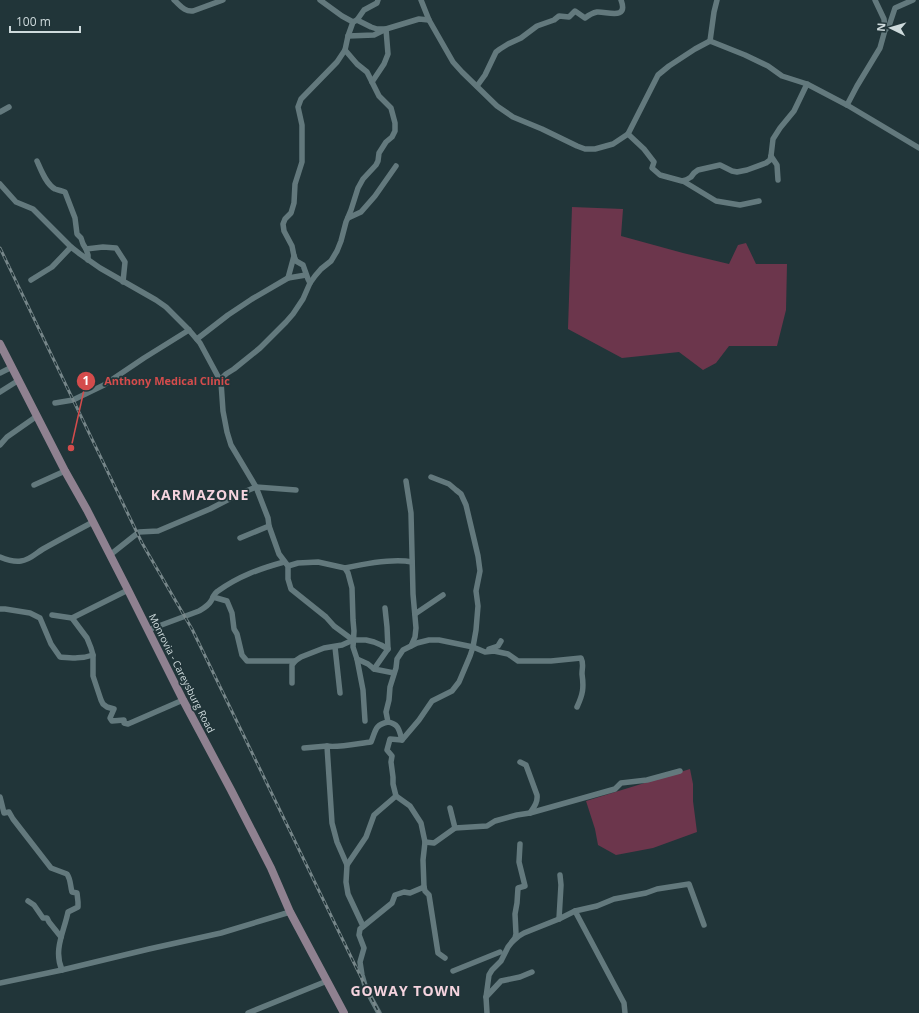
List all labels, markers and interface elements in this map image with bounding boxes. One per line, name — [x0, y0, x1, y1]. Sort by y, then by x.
scale bar — [10, 8, 80, 34]
north arrow — [871, 8, 911, 48]
text: 100 m — [16, 13, 51, 30]
text: N — [873, 22, 888, 32]
callout: Anthony Medical Clinic — [76, 370, 238, 393]
text: 1 — [83, 372, 89, 389]
text: Anthony Medical Clinic — [104, 373, 230, 388]
district label: KARMAZONE — [151, 485, 249, 504]
street label: Monrovia - Careysburg Road — [146, 611, 218, 735]
district label: GOWAY TOWN — [350, 981, 462, 1000]

